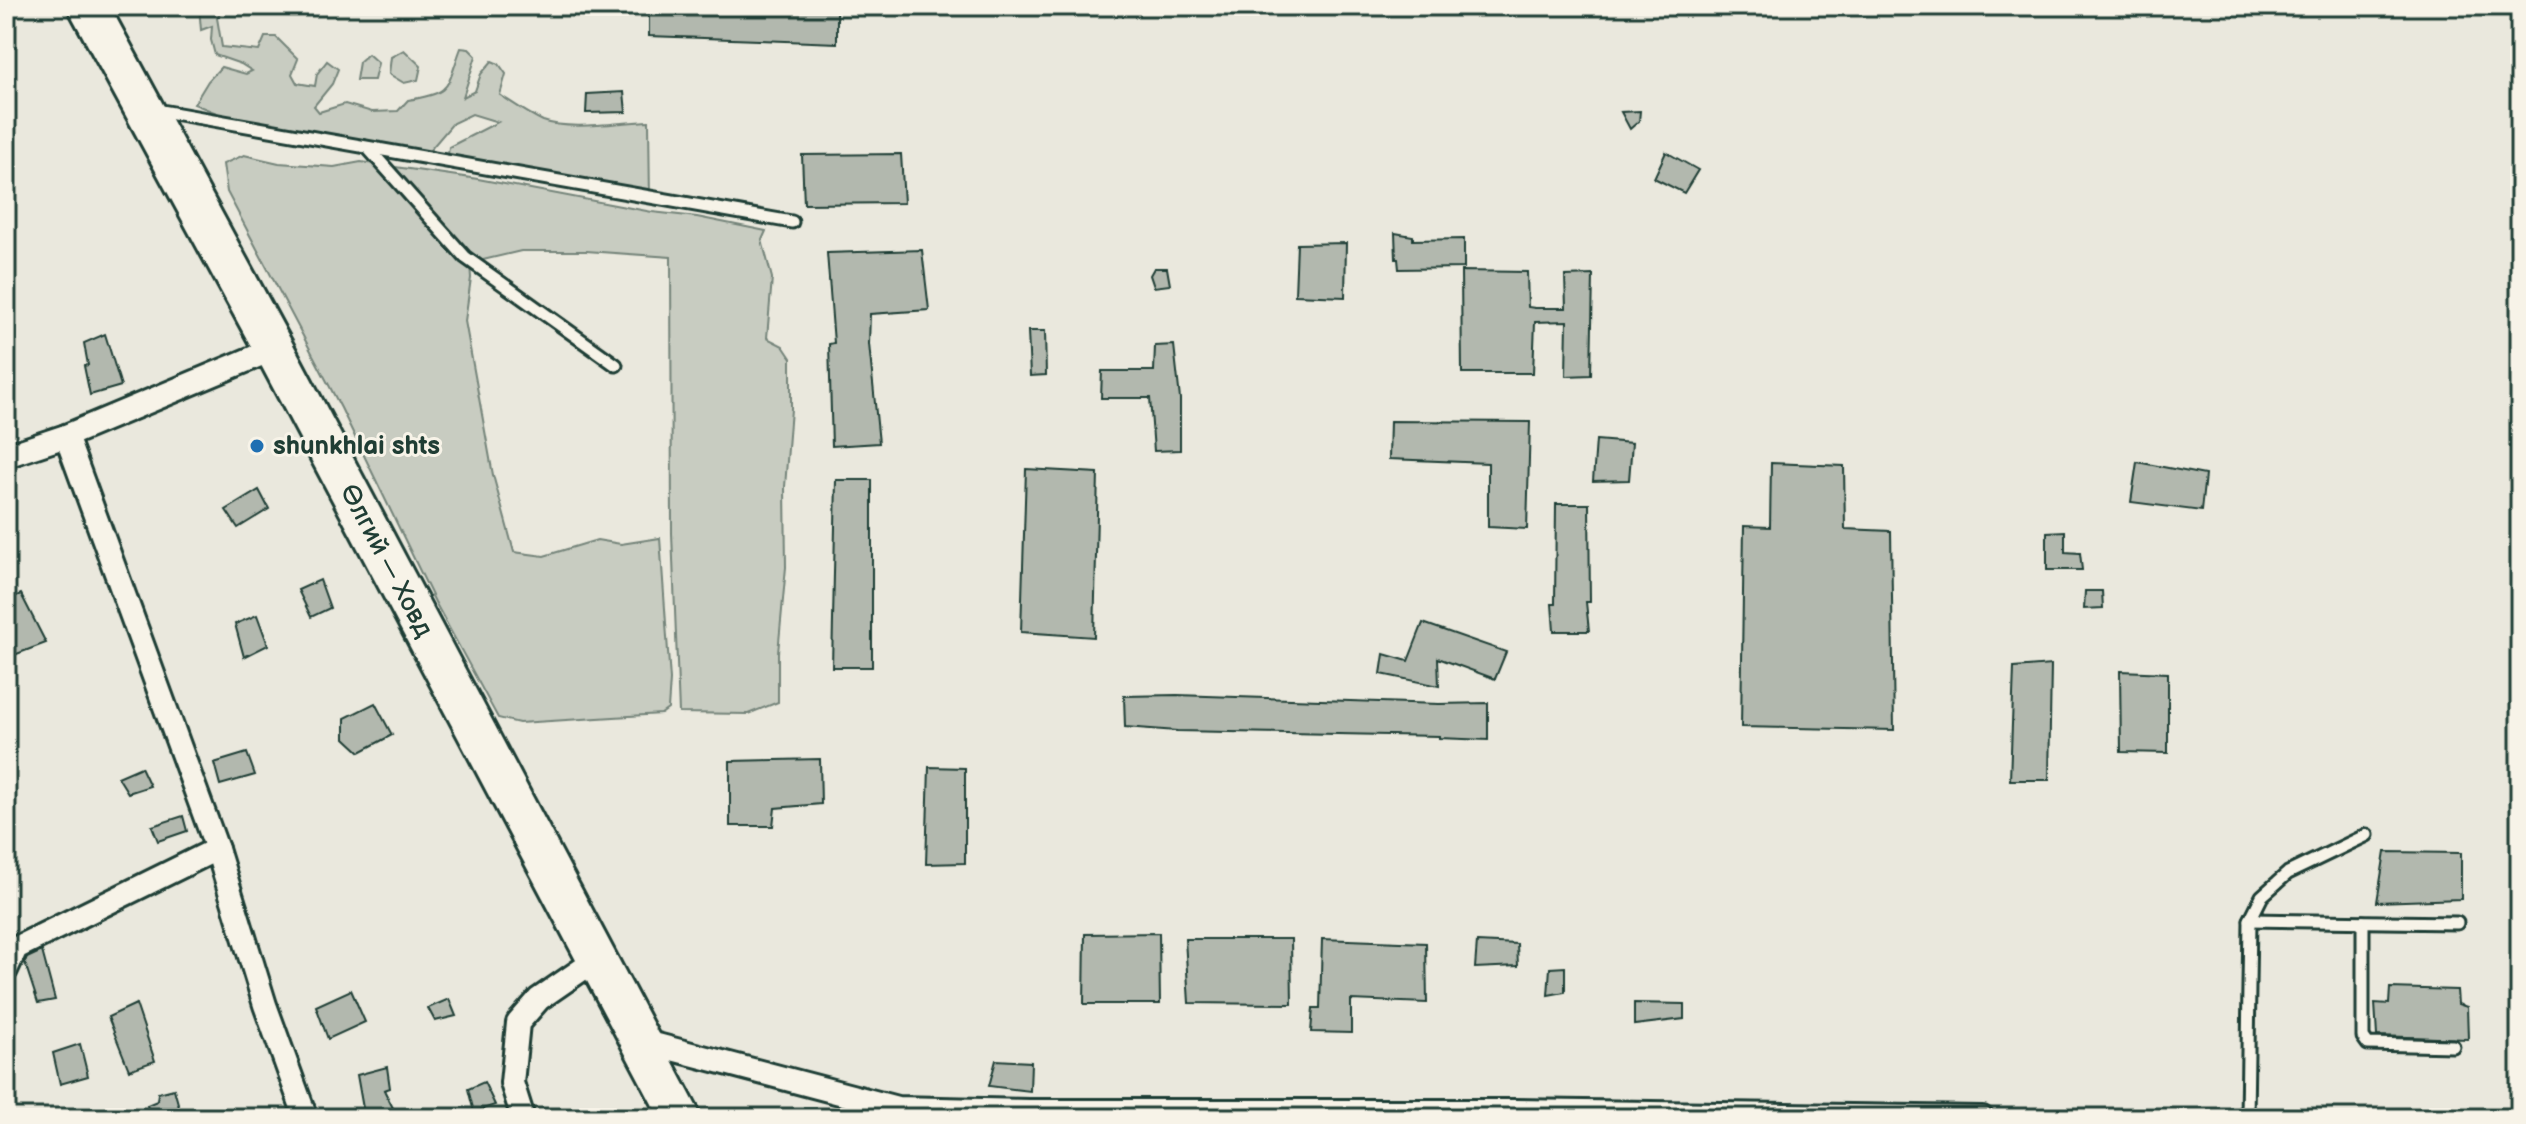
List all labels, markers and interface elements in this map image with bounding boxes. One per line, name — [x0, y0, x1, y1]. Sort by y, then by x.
place label: shunkhlai shts — [273, 431, 440, 462]
marker: shunkhlai shts — [248, 437, 266, 455]
street label: Өлгий — Ховд — [333, 479, 439, 643]

